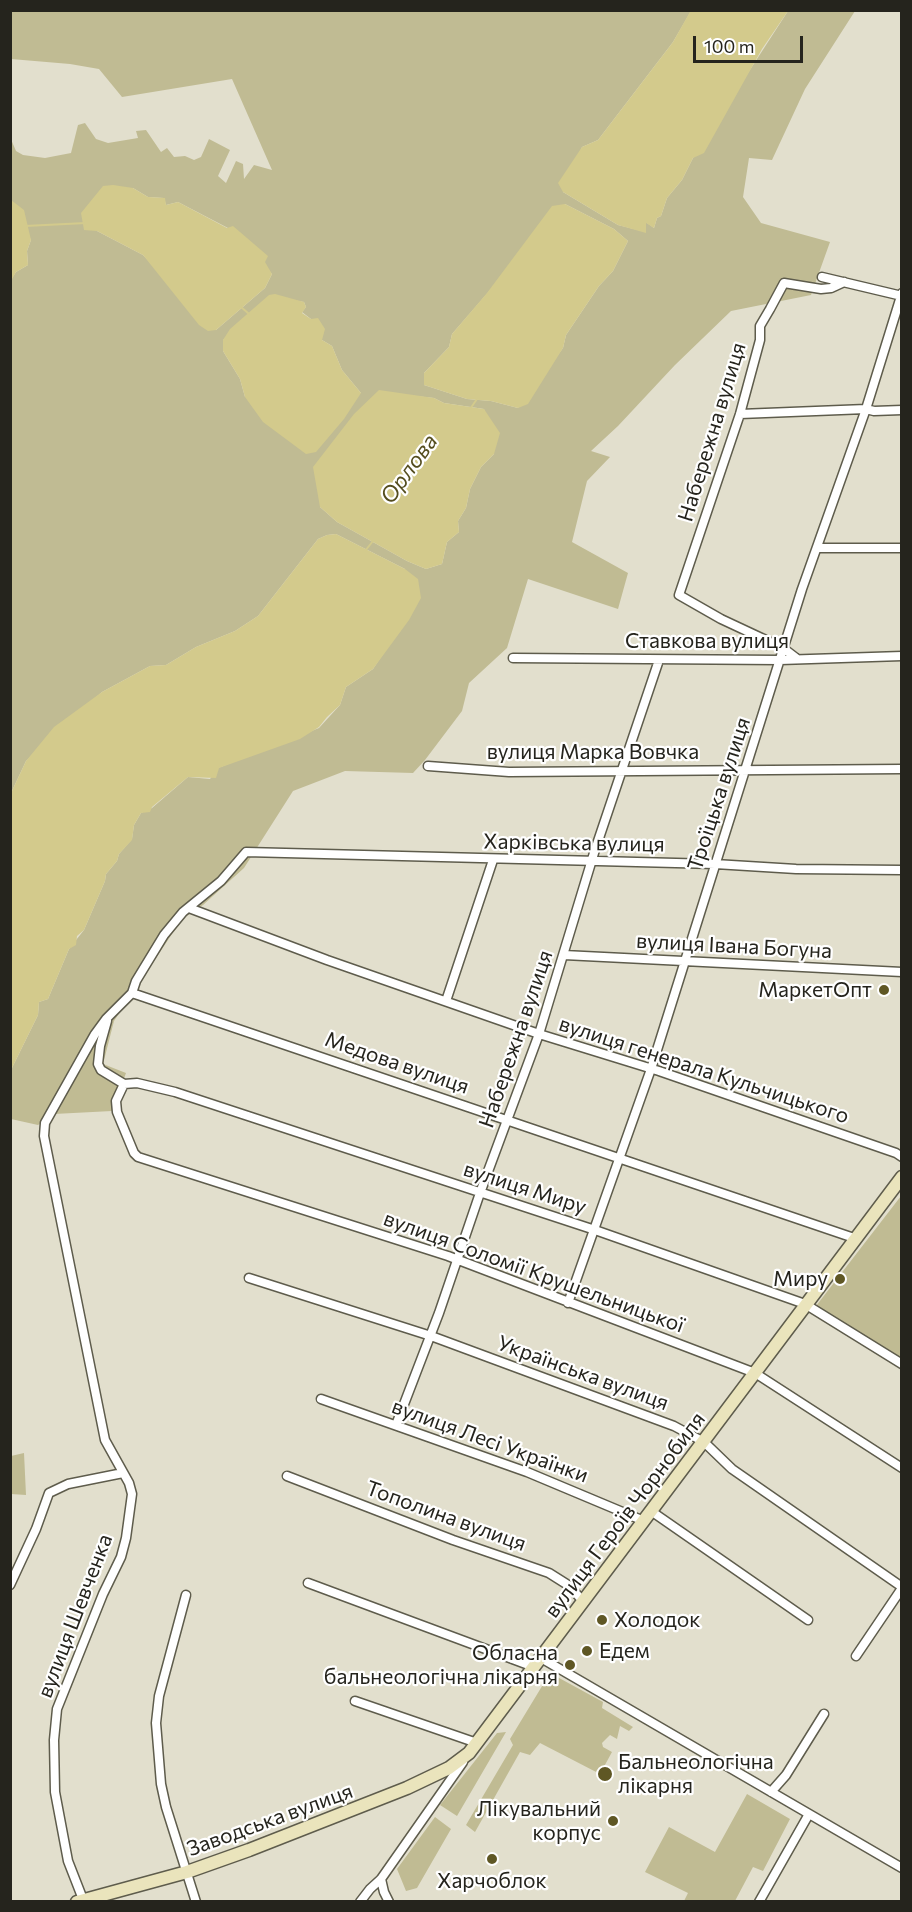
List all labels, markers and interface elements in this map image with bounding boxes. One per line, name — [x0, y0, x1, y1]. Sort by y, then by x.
scale bar — [696, 24, 806, 62]
text: 100 m — [704, 35, 754, 57]
street label: Набережна вулиця — [673, 339, 751, 525]
water label: Орлова — [375, 429, 443, 509]
street label: Ставкова вулиця — [625, 628, 789, 654]
street label: Троїцька вулиця — [682, 714, 756, 874]
street label: вулиця Марка Вовчка — [487, 739, 699, 765]
street label: Харківська вулиця — [483, 829, 665, 857]
street label: вулиця Івана Богуна — [635, 928, 833, 964]
street label: Набережна вулиця — [474, 947, 558, 1131]
place label: МаркетОпт — [758, 977, 872, 1003]
marker: МаркетОпт — [877, 983, 891, 997]
street label: вулиця генерала Кульчицького — [556, 1011, 852, 1129]
street label: Медова вулиця — [322, 1027, 472, 1099]
street label: вулиця Миру — [460, 1156, 590, 1220]
street label: вулиця Соломії Крушельницької — [380, 1206, 688, 1338]
place label: Миру — [773, 1266, 828, 1292]
marker: Миру — [833, 1272, 847, 1286]
street label: Українська вулиця — [494, 1330, 672, 1416]
street label: вулиця Лесі Українки — [388, 1394, 592, 1488]
street label: вулиця Героїв Чорнобиля — [539, 1407, 711, 1623]
street label: Тополина вулиця — [363, 1475, 529, 1557]
street label: вулиця Шевченка — [32, 1531, 118, 1701]
place label: Холодок — [614, 1607, 700, 1633]
marker: Холодок — [595, 1613, 609, 1627]
place label: Едем — [599, 1638, 650, 1664]
place label: Обласна бальнеологічна лікарня — [324, 1640, 558, 1690]
marker: Едем — [580, 1644, 594, 1658]
marker: Обласна бальнеологічна лікарня — [563, 1658, 577, 1672]
place label: Бальнеологічна лікарня — [618, 1749, 774, 1799]
marker: Бальнеологічна лікарня — [596, 1765, 614, 1783]
street label: Заводська вулиця — [184, 1778, 356, 1862]
place label: Лікувальний корпус — [477, 1796, 601, 1846]
marker: Лікувальний корпус — [606, 1814, 620, 1828]
marker: Харчоблок — [485, 1852, 499, 1866]
place label: Харчоблок — [437, 1868, 547, 1894]

